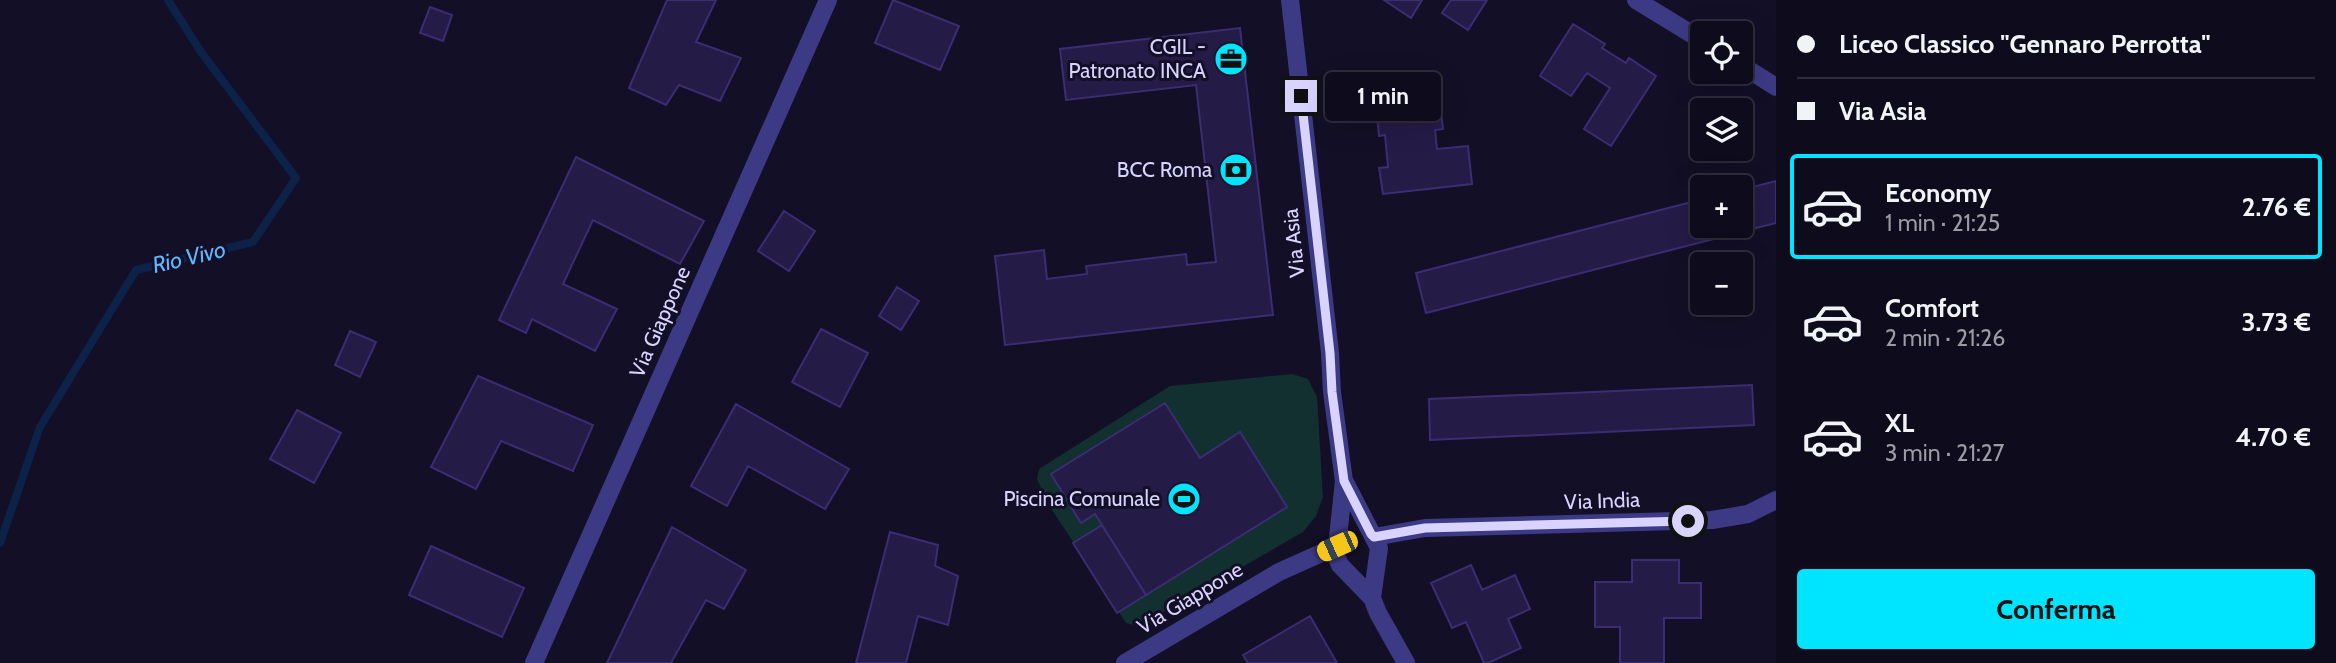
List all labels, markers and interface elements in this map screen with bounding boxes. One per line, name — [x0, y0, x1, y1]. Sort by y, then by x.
map controls — [1690, 21, 1753, 315]
button: locate — [1690, 21, 1753, 84]
text: Liceo Classico "Gennaro Perrotta" — [1839, 28, 2210, 60]
place label: CGIL - Patronato INCA — [1069, 34, 1206, 83]
office icon: CGIL - Patronato INCA — [1212, 40, 1250, 78]
callout: 1 min — [1326, 72, 1441, 120]
route end — [1285, 80, 1317, 112]
text: 1 min — [1357, 82, 1409, 110]
text: Via Asia — [1839, 95, 1926, 127]
button: layers — [1690, 98, 1753, 161]
bank icon: BCC Roma — [1217, 151, 1255, 189]
place label: BCC Roma — [1117, 157, 1212, 182]
button: + — [1690, 175, 1753, 238]
icon: car — [1801, 175, 1864, 238]
text: Economy — [1885, 177, 1991, 209]
text: 2.76 € — [2242, 191, 2311, 223]
street label: Via Asia — [1277, 207, 1310, 279]
text: 1 min · 21:25 — [1885, 209, 2000, 237]
water label: Rio Vivo — [150, 235, 228, 279]
button: − — [1690, 252, 1753, 315]
street label: Via Giappone — [624, 262, 695, 381]
icon: car — [1801, 290, 1864, 353]
text: Comfort — [1885, 292, 1979, 324]
text: 3.73 € — [2241, 306, 2311, 338]
text: 2 min · 21:26 — [1885, 324, 2005, 352]
icon: car — [1801, 405, 1864, 468]
text: XL — [1885, 407, 1914, 439]
text: 4.70 € — [2235, 421, 2311, 453]
text: 3 min · 21:27 — [1885, 439, 2004, 467]
sports icon: Piscina Comunale — [1165, 480, 1203, 518]
place label: Piscina Comunale — [1003, 486, 1160, 511]
street label: Via India — [1564, 487, 1640, 514]
route start — [1672, 505, 1704, 537]
car — [1314, 528, 1361, 564]
street label: Via Giappone — [1132, 556, 1247, 639]
button: Conferma — [1797, 569, 2315, 649]

